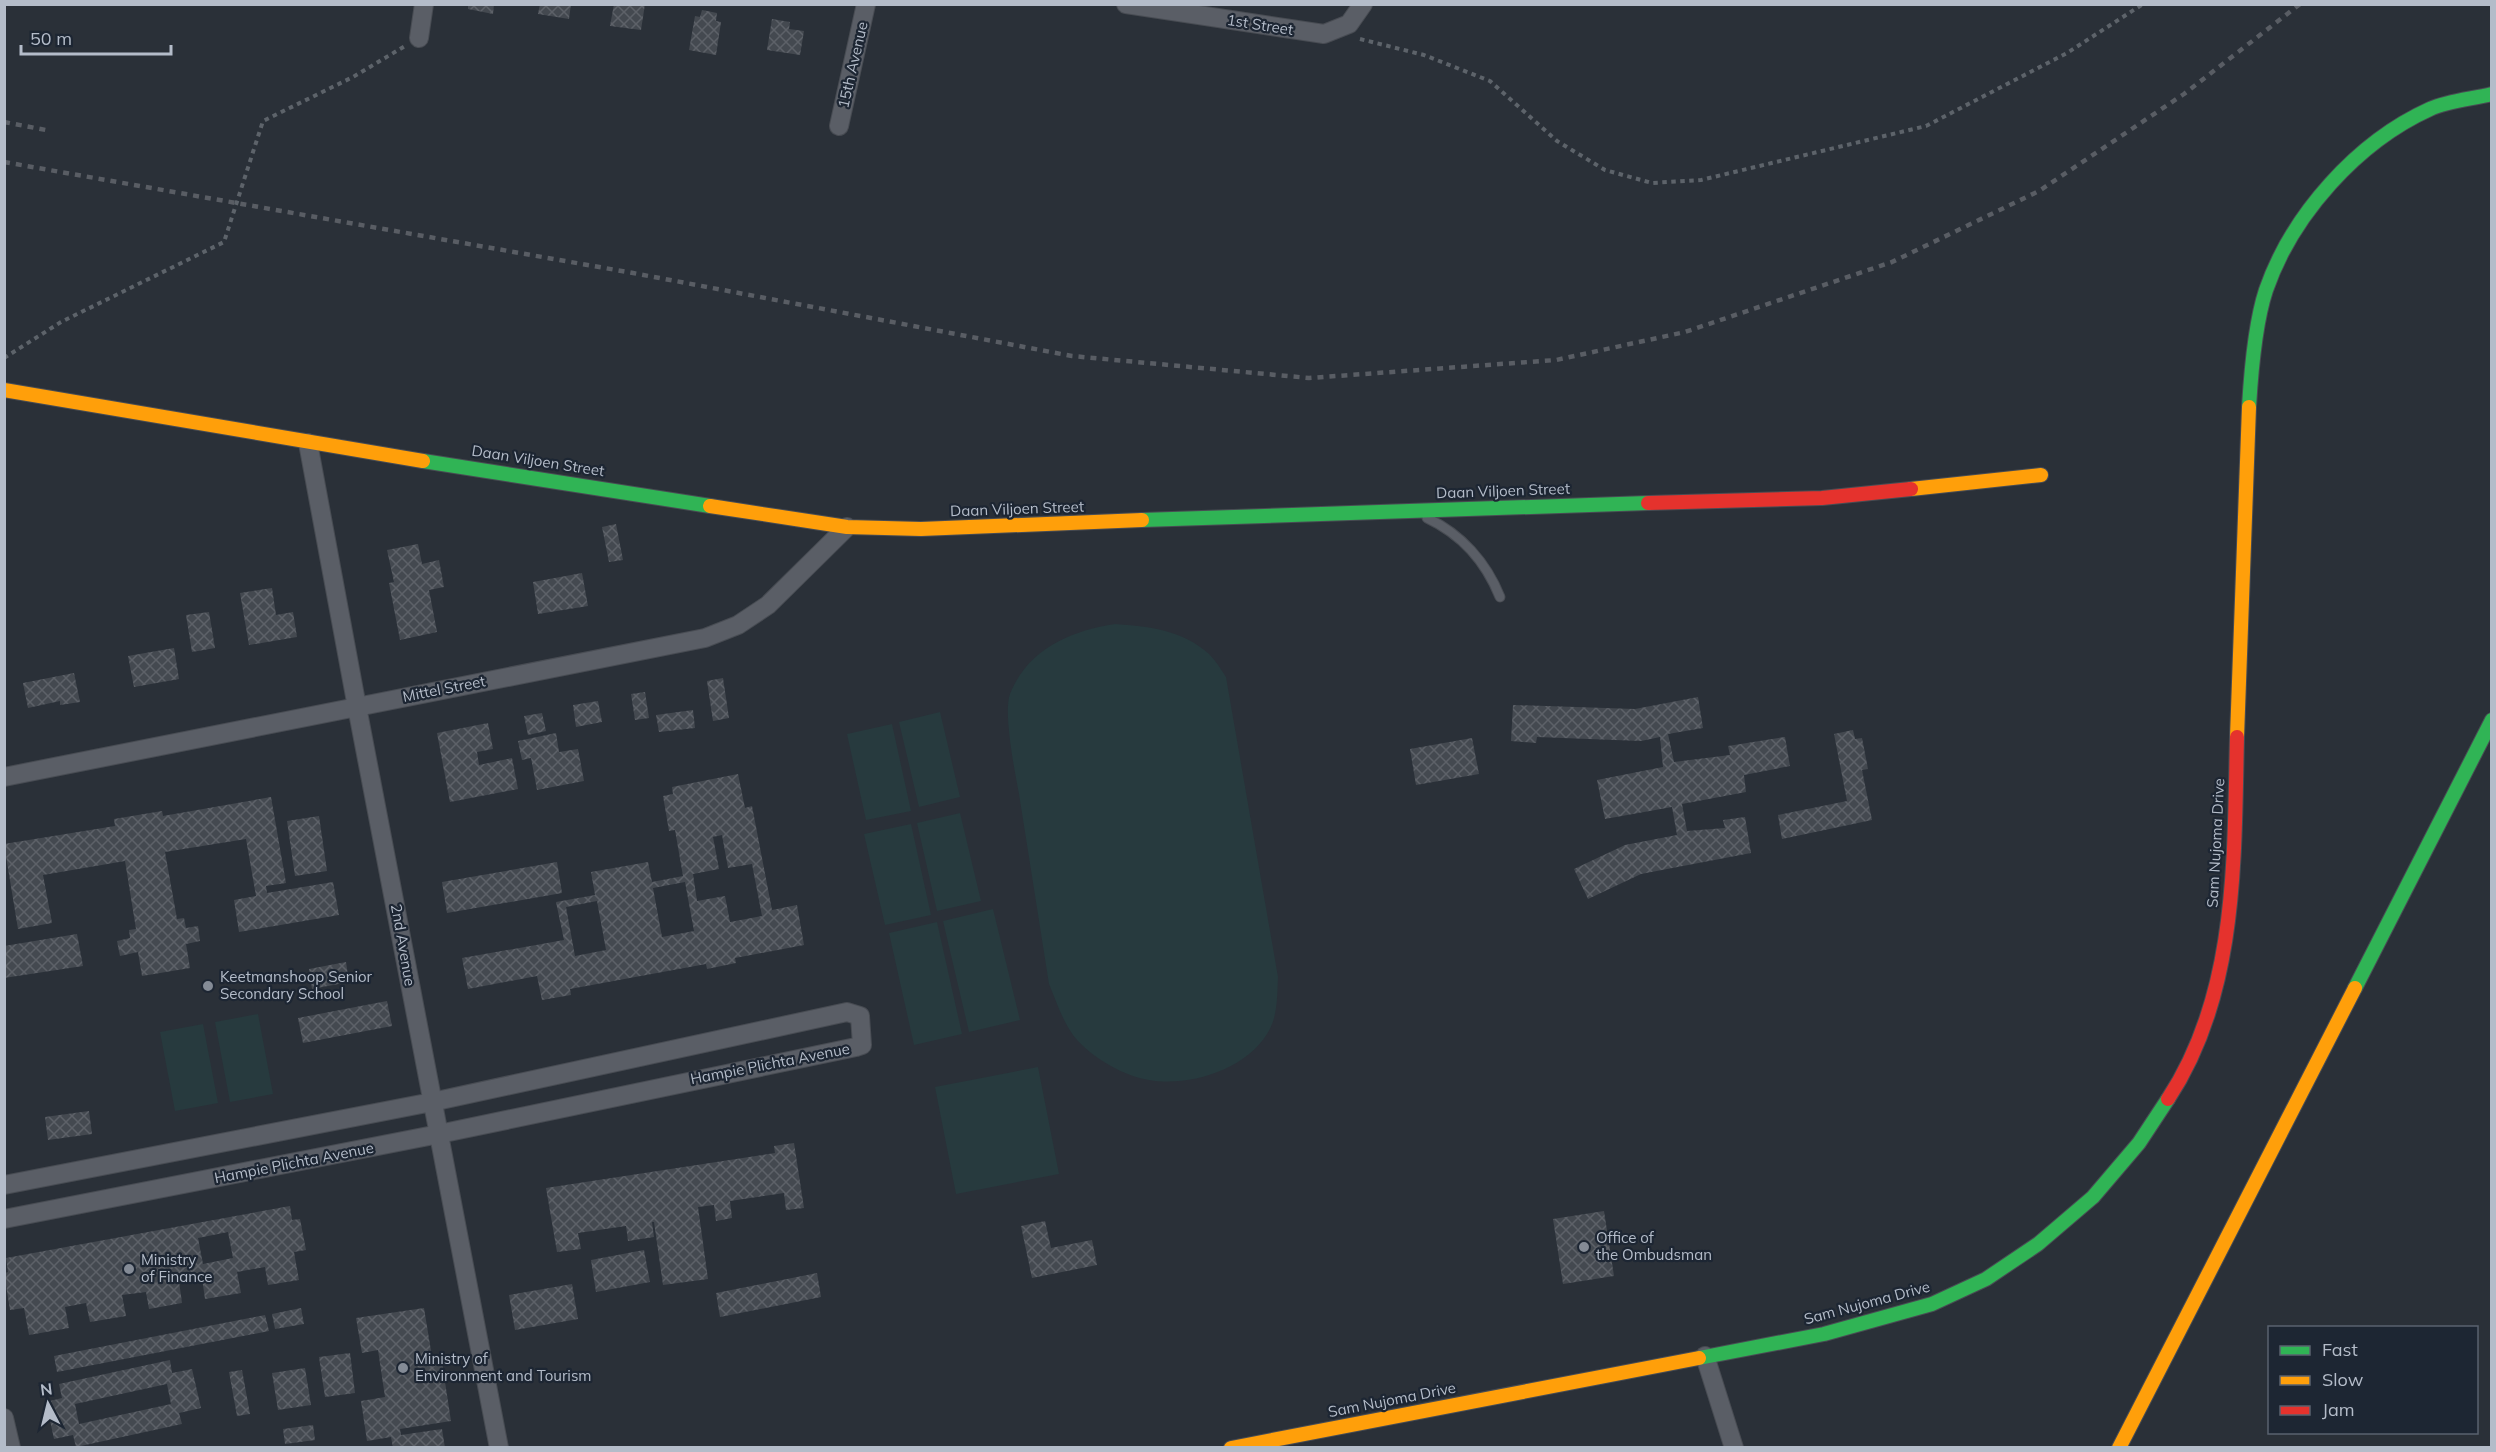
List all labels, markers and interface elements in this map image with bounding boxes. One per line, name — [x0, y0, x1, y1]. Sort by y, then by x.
street label: 1st Street — [1225, 10, 1295, 39]
scale bar — [21, 18, 171, 56]
street label: 15th Avenue — [833, 20, 872, 110]
text: 50 m — [30, 27, 72, 50]
street label: Daan Viljoen Street — [470, 441, 606, 480]
street label: Daan Viljoen Street — [1436, 479, 1570, 502]
street label: Daan Viljoen Street — [950, 497, 1084, 520]
street label: Mittel Street — [401, 671, 487, 706]
street label: Sam Nujoma Drive — [2203, 778, 2228, 908]
street label: 2nd Avenue — [387, 902, 420, 987]
place label: Keetmanshoop Senior Secondary School — [220, 967, 373, 1003]
marker: Keetmanshoop Senior Secondary School — [201, 979, 215, 993]
street label: Hampie Plichta Avenue — [689, 1039, 851, 1088]
street label: Hampie Plichta Avenue — [213, 1138, 375, 1187]
place label: Office of the Ombudsman — [1596, 1228, 1712, 1264]
marker: Office of the Ombudsman — [1577, 1240, 1591, 1254]
place label: Ministry of Finance — [141, 1250, 213, 1286]
marker: Ministry of Finance — [122, 1262, 136, 1276]
street label: Sam Nujoma Drive — [1802, 1277, 1932, 1328]
legend — [2268, 1326, 2478, 1434]
text: Fast — [2322, 1338, 2358, 1361]
place label: Ministry of Environment and Tourism — [415, 1349, 592, 1385]
marker: Ministry of Environment and Tourism — [396, 1361, 410, 1375]
text: Slow — [2322, 1368, 2364, 1391]
north arrow — [18, 1374, 78, 1434]
text: N — [39, 1378, 53, 1400]
street label: Sam Nujoma Drive — [1326, 1378, 1457, 1421]
text: Jam — [2322, 1398, 2355, 1421]

